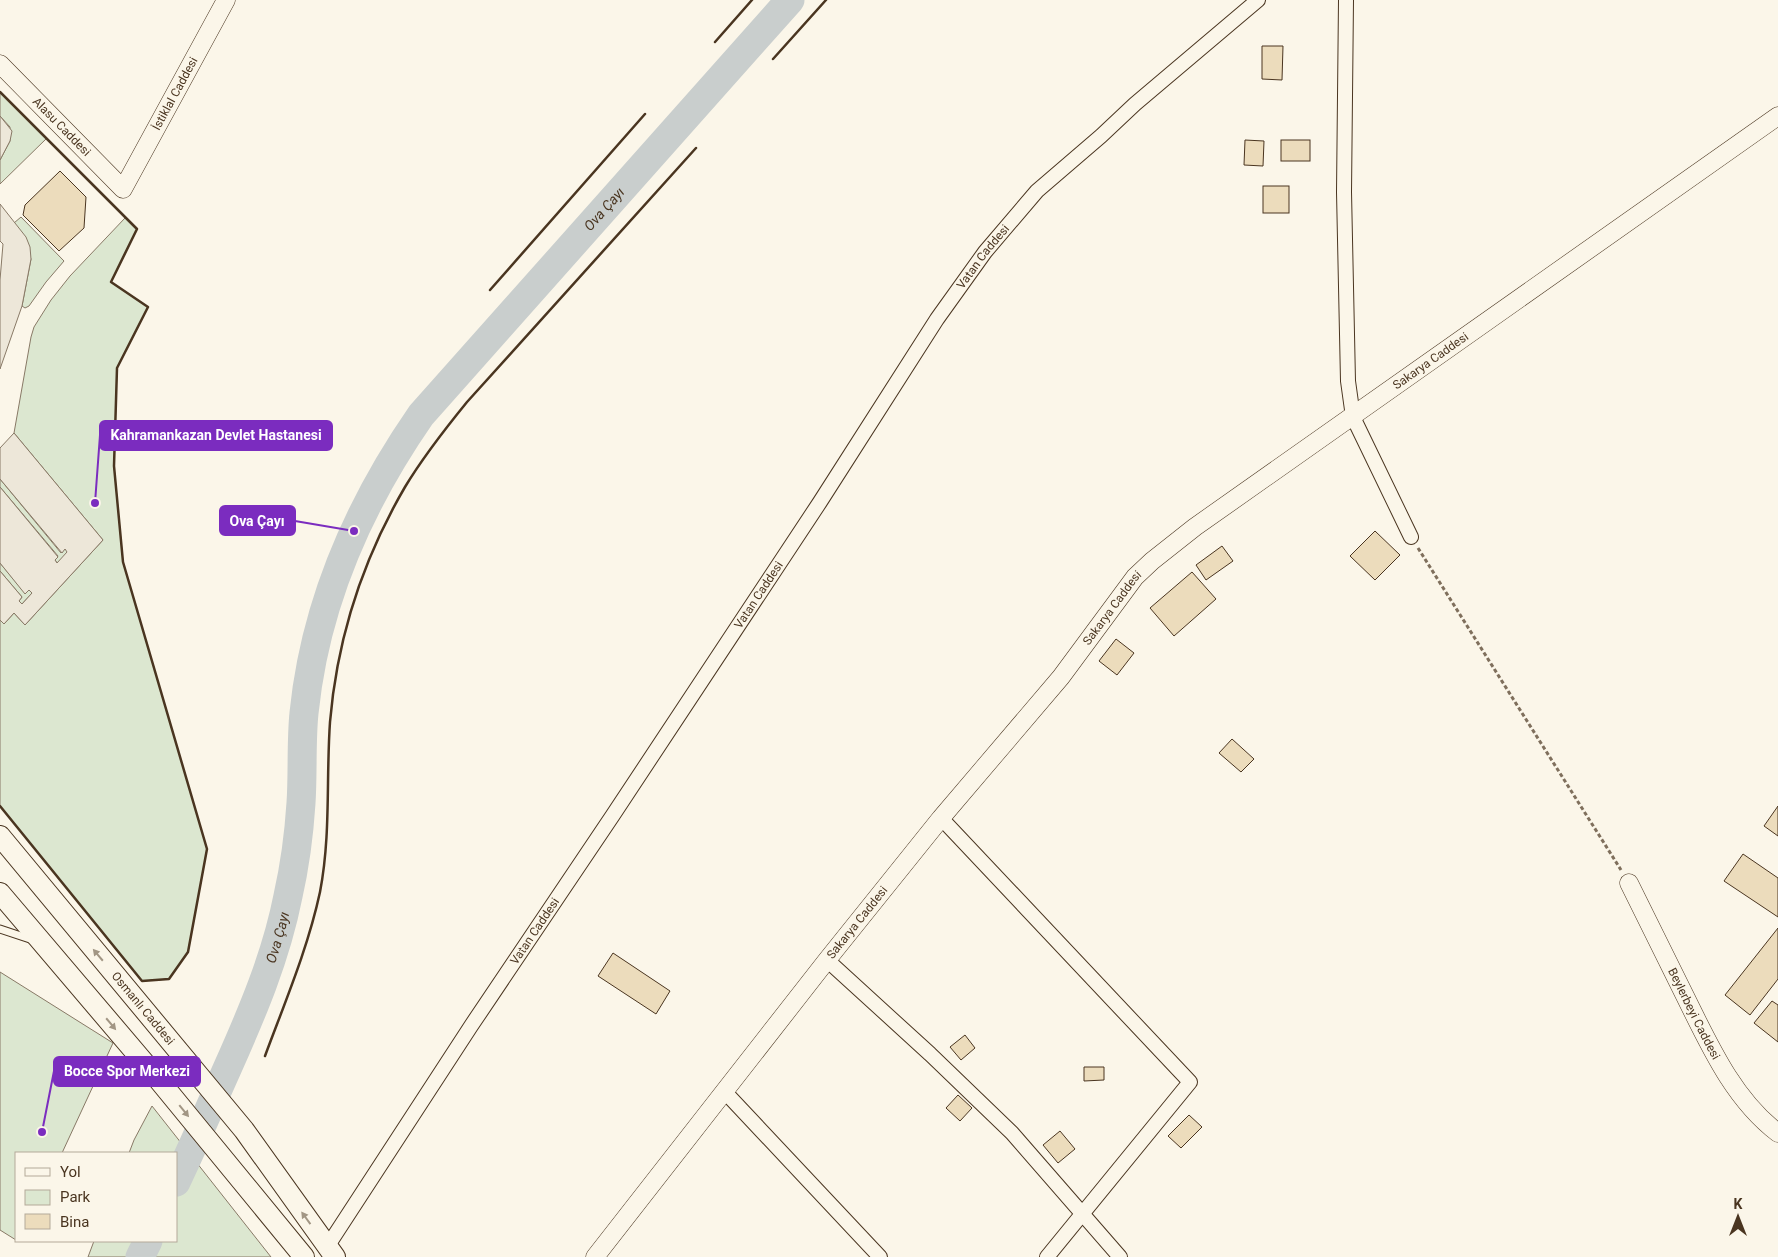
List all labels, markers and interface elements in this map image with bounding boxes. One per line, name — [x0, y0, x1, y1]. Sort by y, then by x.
street label: İstiklal Caddesi — [149, 55, 201, 133]
street label: Alasu Caddesi — [30, 95, 94, 159]
water label: Ova Çayı — [581, 184, 628, 234]
street label: Vatan Caddesi — [954, 222, 1012, 292]
street label: Sakarya Caddesi — [1390, 329, 1471, 392]
callout: Kahramankazan Devlet Hastanesi — [100, 421, 332, 450]
text: Kahramankazan Devlet Hastanesi — [110, 427, 322, 443]
callout: Ova Çayı — [220, 506, 295, 535]
text: Ova Çayı — [229, 513, 285, 529]
street label: Vatan Caddesi — [731, 559, 786, 631]
street label: Sakarya Caddesi — [1080, 568, 1144, 648]
street label: Sakarya Caddesi — [824, 883, 890, 962]
street label: Vatan Caddesi — [507, 895, 562, 967]
water label: Ova Çayı — [262, 910, 292, 965]
one-way arrow — [93, 949, 104, 962]
street label: Beylerbeyi Caddesi — [1665, 966, 1723, 1062]
street label: Osmanlı Caddesi — [109, 969, 177, 1048]
one-way arrow — [105, 1017, 117, 1029]
callout: Bocce Spor Merkezi — [54, 1057, 200, 1086]
text: Bocce Spor Merkezi — [64, 1063, 190, 1079]
one-way arrow — [179, 1104, 190, 1117]
legend — [15, 1152, 178, 1242]
text: Yol — [60, 1163, 81, 1181]
text: Park — [60, 1188, 91, 1206]
north arrow — [1713, 1192, 1763, 1242]
text: K — [1734, 1196, 1743, 1212]
one-way arrow — [301, 1211, 311, 1225]
text: Bina — [60, 1213, 89, 1231]

